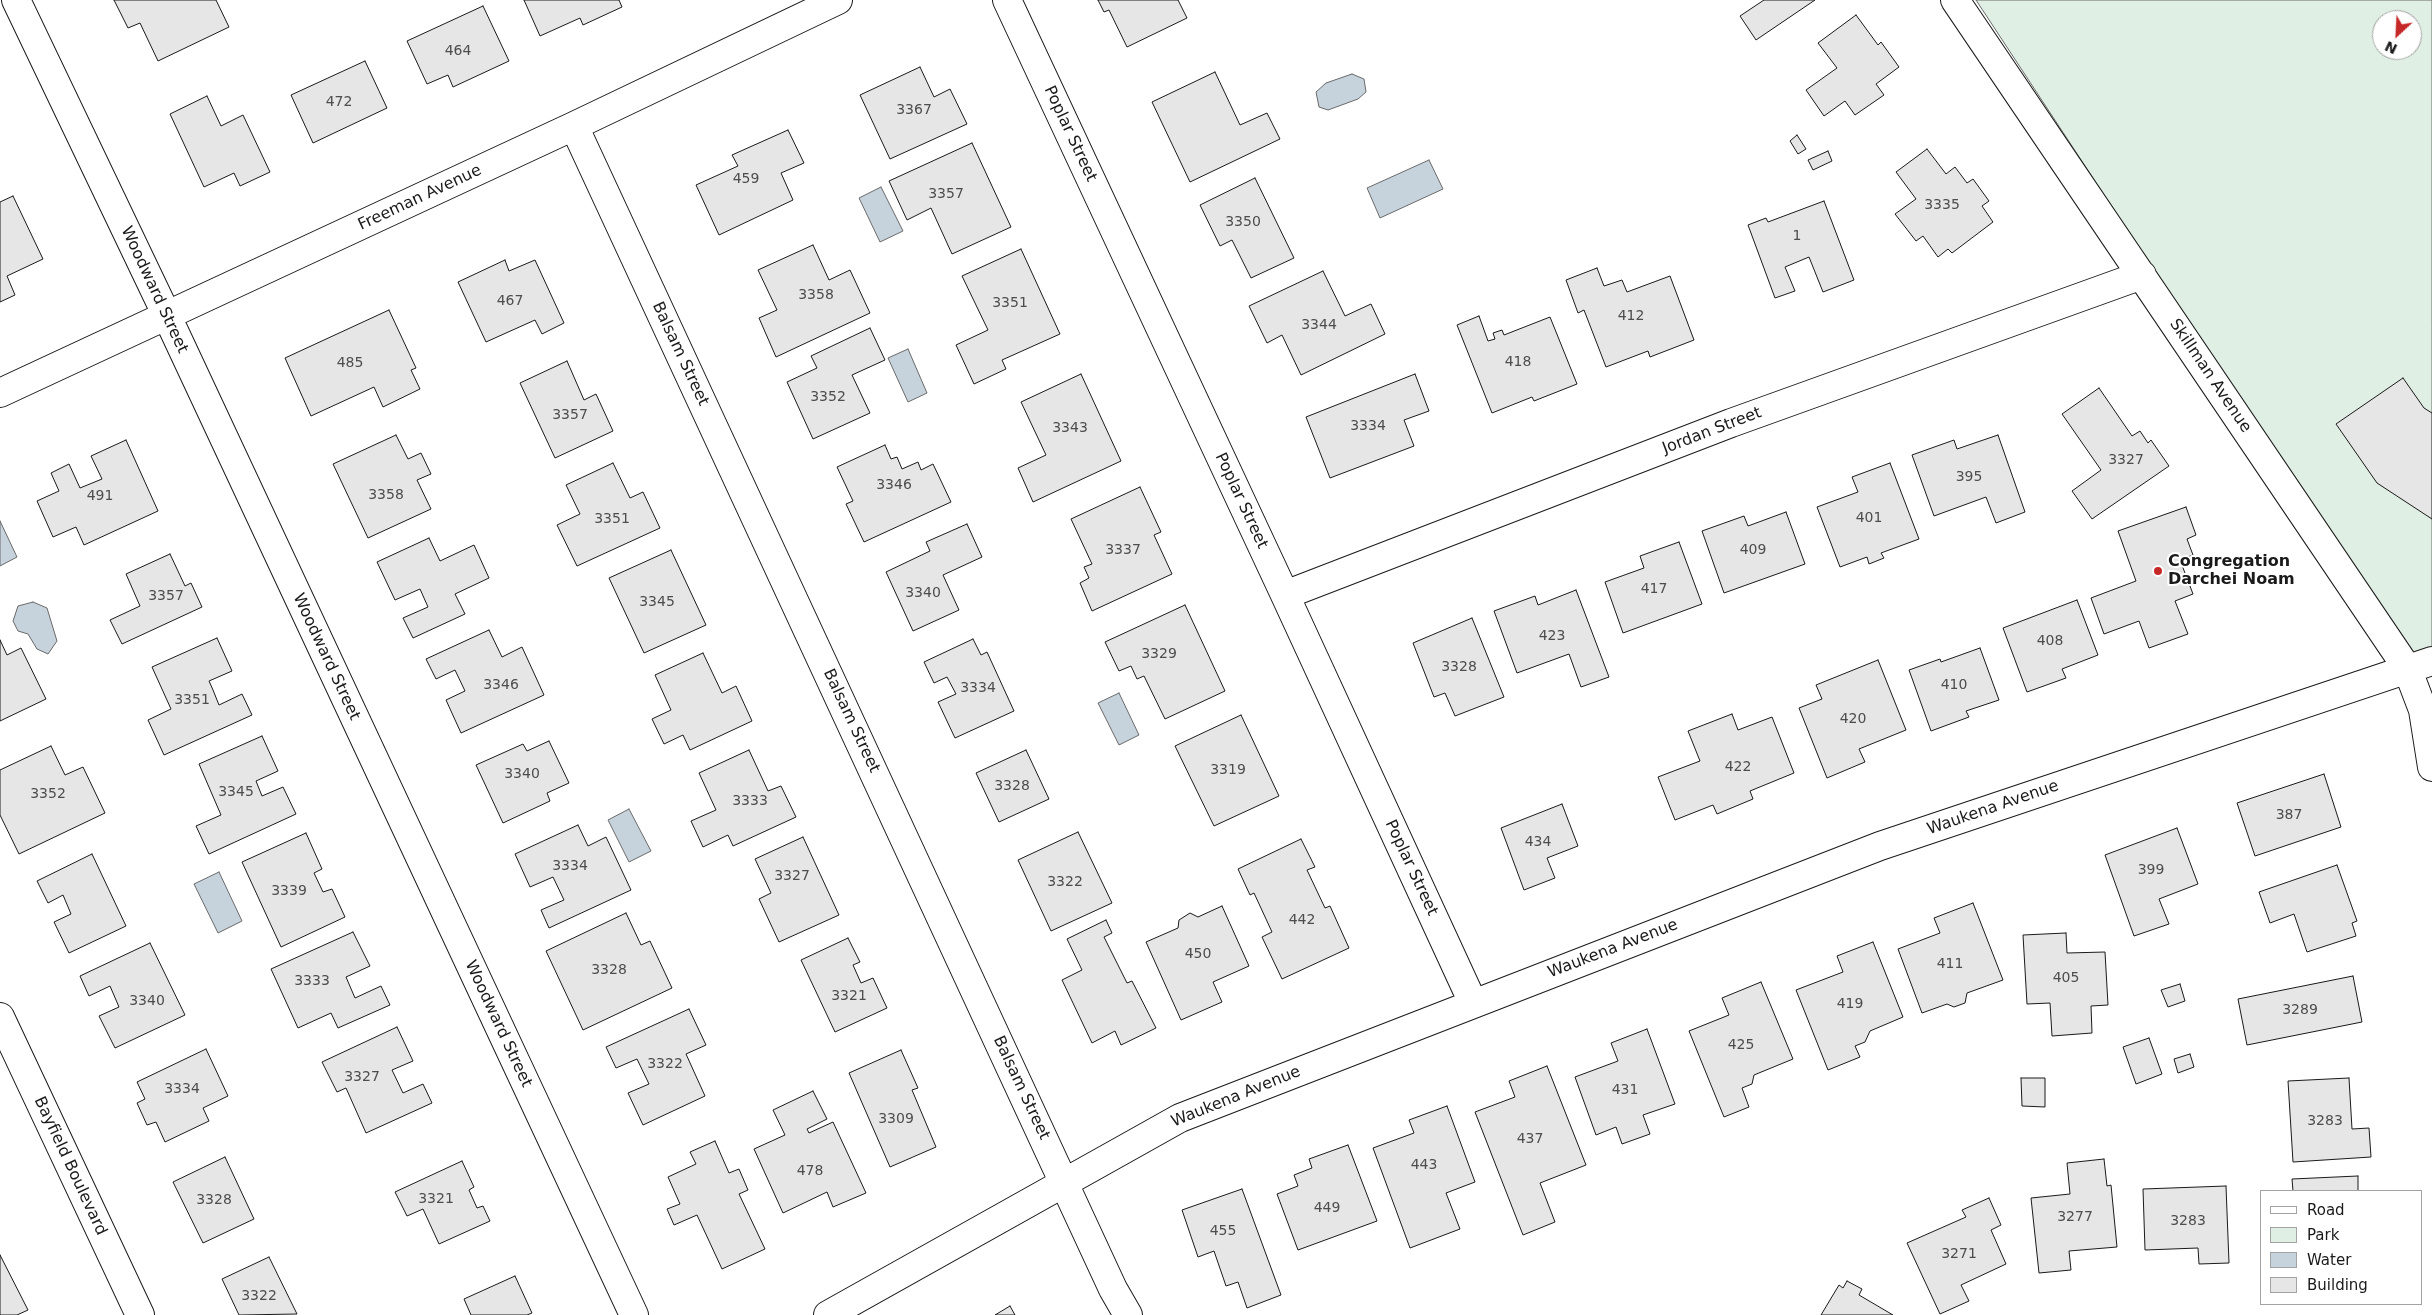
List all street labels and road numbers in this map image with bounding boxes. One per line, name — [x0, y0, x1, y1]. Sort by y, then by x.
street label: Poplar Street — [1039, 83, 1101, 185]
street label: Freeman Avenue — [355, 161, 485, 235]
street label: Woodward Street — [116, 224, 192, 356]
street label: Balsam Street — [647, 299, 713, 409]
street label: Skillman Avenue — [2165, 316, 2255, 436]
street label: Jordan Street — [1660, 403, 1764, 459]
street label: Poplar Street — [1210, 450, 1272, 552]
street label: Woodward Street — [288, 591, 364, 723]
street label: Balsam Street — [818, 666, 884, 776]
street label: Waukena Avenue — [1925, 776, 2061, 840]
street label: Poplar Street — [1380, 817, 1442, 919]
street label: Waukena Avenue — [1545, 915, 1681, 983]
street label: Woodward Street — [460, 958, 536, 1090]
street label: Balsam Street — [988, 1033, 1054, 1143]
street label: Waukena Avenue — [1169, 1062, 1303, 1132]
street label: Bayfield Boulevard — [29, 1094, 111, 1238]

